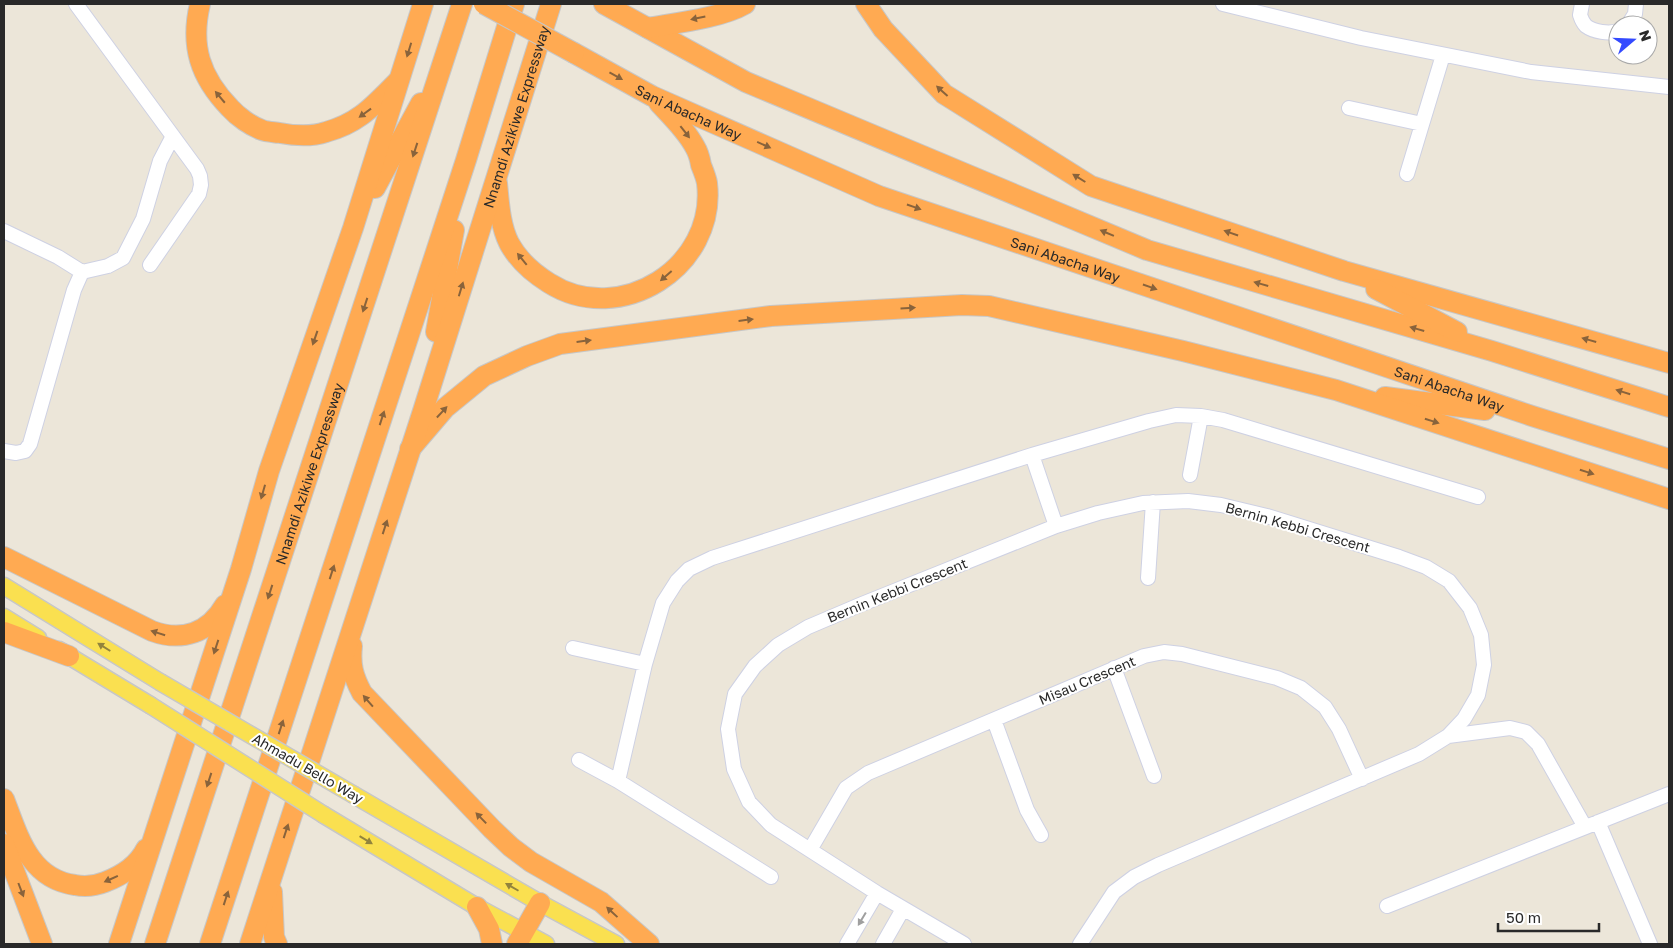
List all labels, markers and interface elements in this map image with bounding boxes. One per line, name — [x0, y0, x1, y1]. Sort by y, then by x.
one-way arrow — [691, 14, 706, 22]
north arrow — [1608, 15, 1658, 65]
street label: Nnamdi Azikiwe Expressway — [479, 23, 552, 210]
text: N — [1636, 28, 1656, 43]
one-way arrow — [404, 43, 412, 58]
one-way arrow — [609, 72, 624, 80]
street label: Sani Abacha Way — [633, 80, 745, 143]
one-way arrow — [936, 85, 948, 97]
one-way arrow — [215, 91, 226, 103]
one-way arrow — [358, 108, 372, 118]
one-way arrow — [680, 125, 690, 139]
one-way arrow — [756, 142, 771, 150]
one-way arrow — [411, 143, 419, 158]
one-way arrow — [1072, 173, 1086, 183]
one-way arrow — [906, 204, 921, 211]
one-way arrow — [1100, 229, 1114, 237]
one-way arrow — [1224, 229, 1239, 236]
street label: Sani Abacha Way — [1008, 232, 1123, 285]
one-way arrow — [516, 253, 527, 266]
one-way arrow — [659, 270, 672, 281]
one-way arrow — [1254, 279, 1269, 287]
one-way arrow — [458, 281, 465, 296]
one-way arrow — [1143, 284, 1158, 292]
one-way arrow — [361, 297, 368, 312]
one-way arrow — [900, 303, 916, 311]
one-way arrow — [738, 315, 754, 323]
one-way arrow — [1410, 325, 1425, 333]
one-way arrow — [311, 331, 319, 346]
one-way arrow — [1581, 336, 1596, 344]
one-way arrow — [577, 337, 593, 345]
street label: Sani Abacha Way — [1392, 362, 1507, 415]
street label: Nnamdi Azikiwe Expressway — [271, 380, 346, 566]
one-way arrow — [1615, 388, 1630, 396]
one-way arrow — [436, 406, 448, 418]
one-way arrow — [378, 410, 386, 425]
one-way arrow — [1425, 418, 1440, 426]
one-way arrow — [1579, 468, 1594, 476]
one-way arrow — [259, 484, 267, 499]
street label: Bernin Kebbi Crescent — [1224, 498, 1372, 556]
one-way arrow — [382, 519, 389, 534]
street label: Bernin Kebbi Crescent — [824, 554, 970, 626]
one-way arrow — [328, 565, 336, 580]
one-way arrow — [266, 585, 274, 600]
one-way arrow — [151, 629, 166, 636]
one-way arrow — [212, 640, 219, 655]
one-way arrow — [97, 643, 110, 652]
street label: Misau Crescent — [1036, 652, 1138, 708]
one-way arrow — [363, 694, 374, 707]
one-way arrow — [278, 719, 286, 734]
street label: Ahmadu Bello Way — [249, 729, 367, 807]
one-way arrow — [205, 772, 212, 787]
one-way arrow — [475, 812, 487, 824]
one-way arrow — [283, 823, 291, 838]
one-way arrow — [360, 836, 373, 845]
one-way arrow — [104, 875, 118, 883]
one-way arrow — [17, 883, 25, 898]
one-way arrow — [504, 883, 519, 891]
one-way arrow — [222, 890, 230, 905]
scale bar — [1498, 900, 1599, 932]
one-way arrow — [607, 906, 619, 918]
text: 50 m — [1506, 908, 1541, 926]
one-way arrow — [857, 912, 866, 925]

